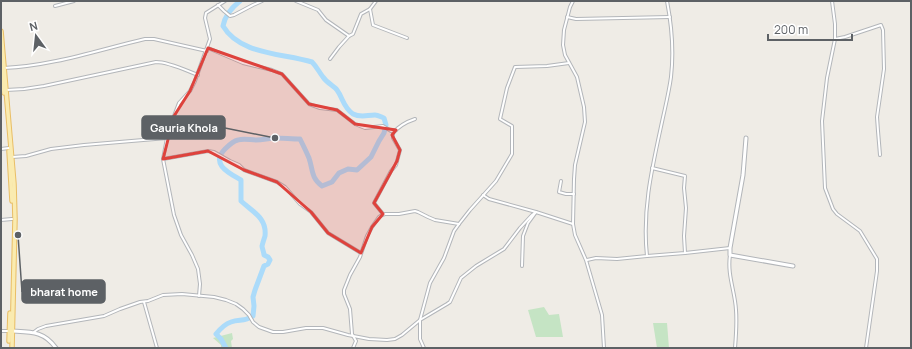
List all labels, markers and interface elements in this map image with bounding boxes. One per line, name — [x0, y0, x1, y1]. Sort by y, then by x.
north arrow — [16, 16, 56, 56]
scale bar — [768, 16, 852, 42]
text: N — [28, 18, 39, 34]
text: 200 m — [774, 21, 808, 38]
callout: Gauria Khola — [142, 116, 225, 139]
text: Gauria Khola — [150, 120, 218, 135]
callout: bharat home — [22, 280, 105, 303]
text: bharat home — [30, 284, 98, 299]

